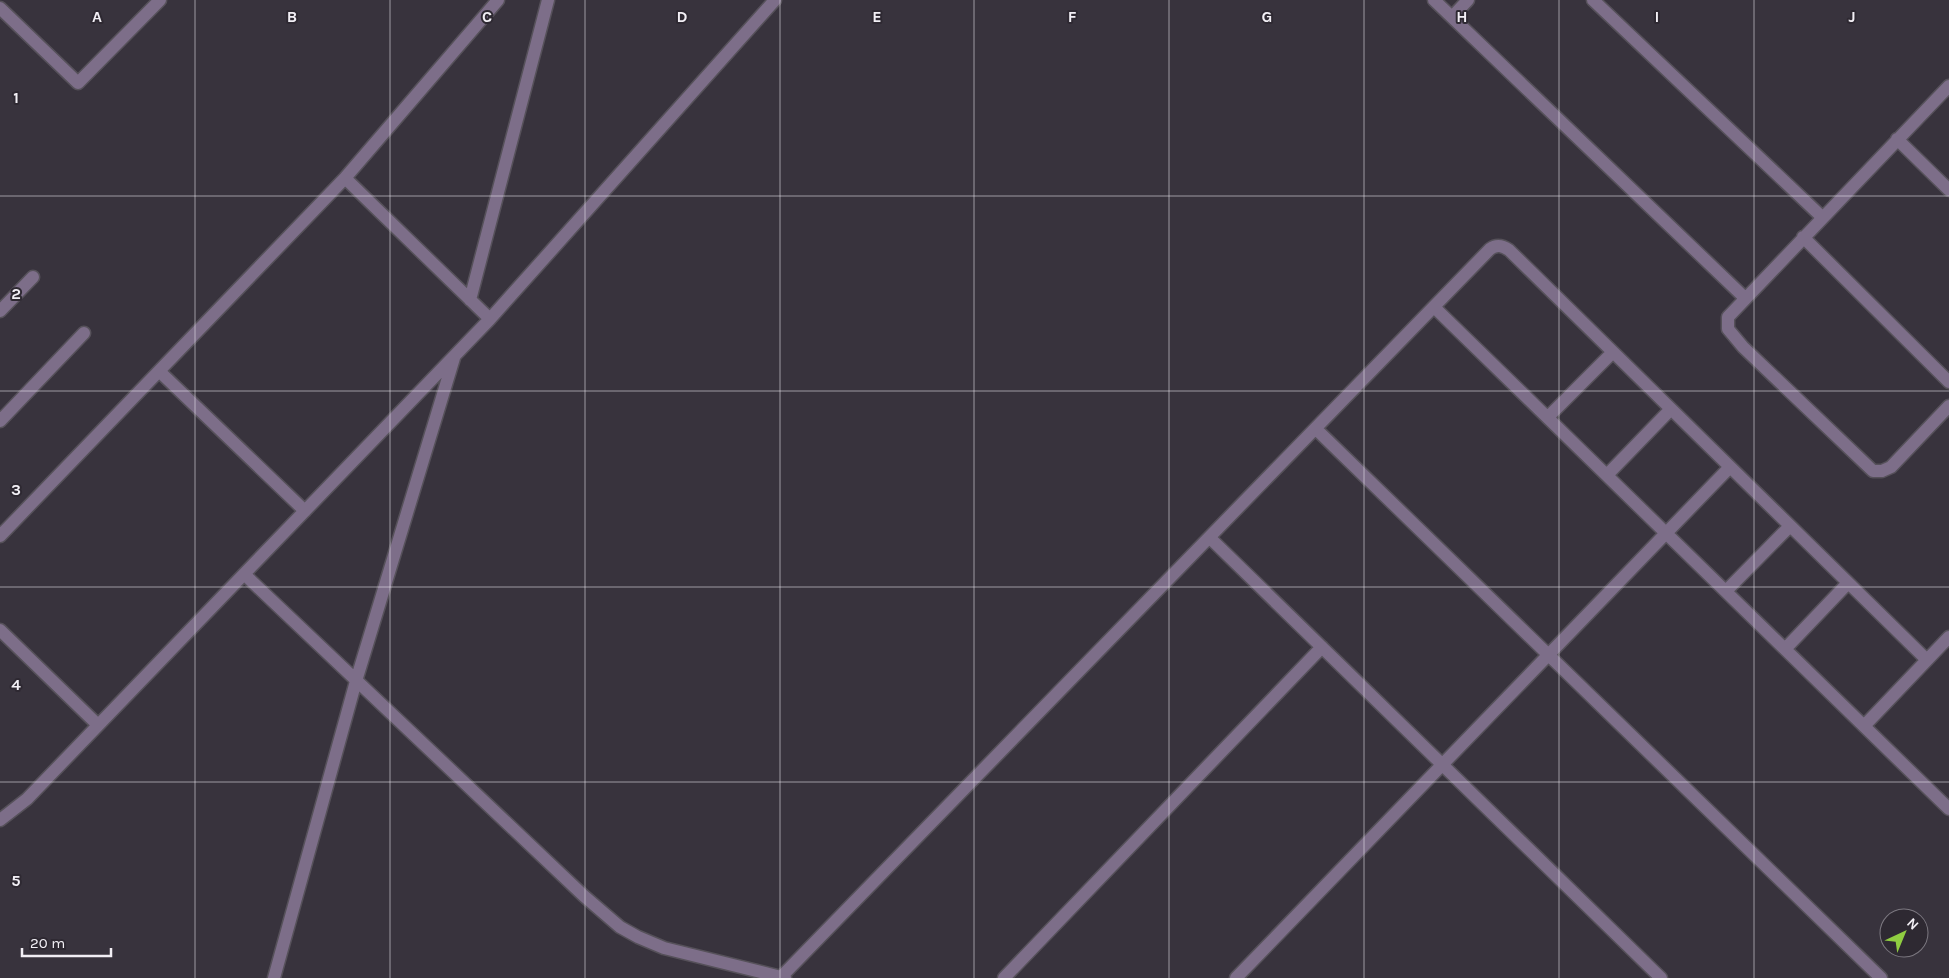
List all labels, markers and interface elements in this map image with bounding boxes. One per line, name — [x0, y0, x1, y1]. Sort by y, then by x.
text: A — [92, 7, 102, 26]
text: B — [287, 7, 297, 26]
text: C — [482, 7, 492, 26]
text: D — [677, 7, 688, 26]
text: E — [872, 7, 882, 26]
text: F — [1068, 7, 1077, 26]
text: G — [1262, 7, 1272, 26]
text: H — [1456, 7, 1468, 26]
text: I — [1655, 7, 1659, 26]
text: J — [1848, 7, 1856, 26]
text: 1 — [13, 88, 19, 107]
text: 2 — [11, 284, 21, 303]
text: 3 — [11, 480, 21, 499]
text: 4 — [11, 675, 21, 694]
text: 5 — [11, 871, 21, 890]
north arrow — [1879, 908, 1929, 958]
text: N — [1903, 914, 1922, 934]
scale bar — [22, 926, 111, 958]
text: 20 m — [30, 934, 65, 952]

